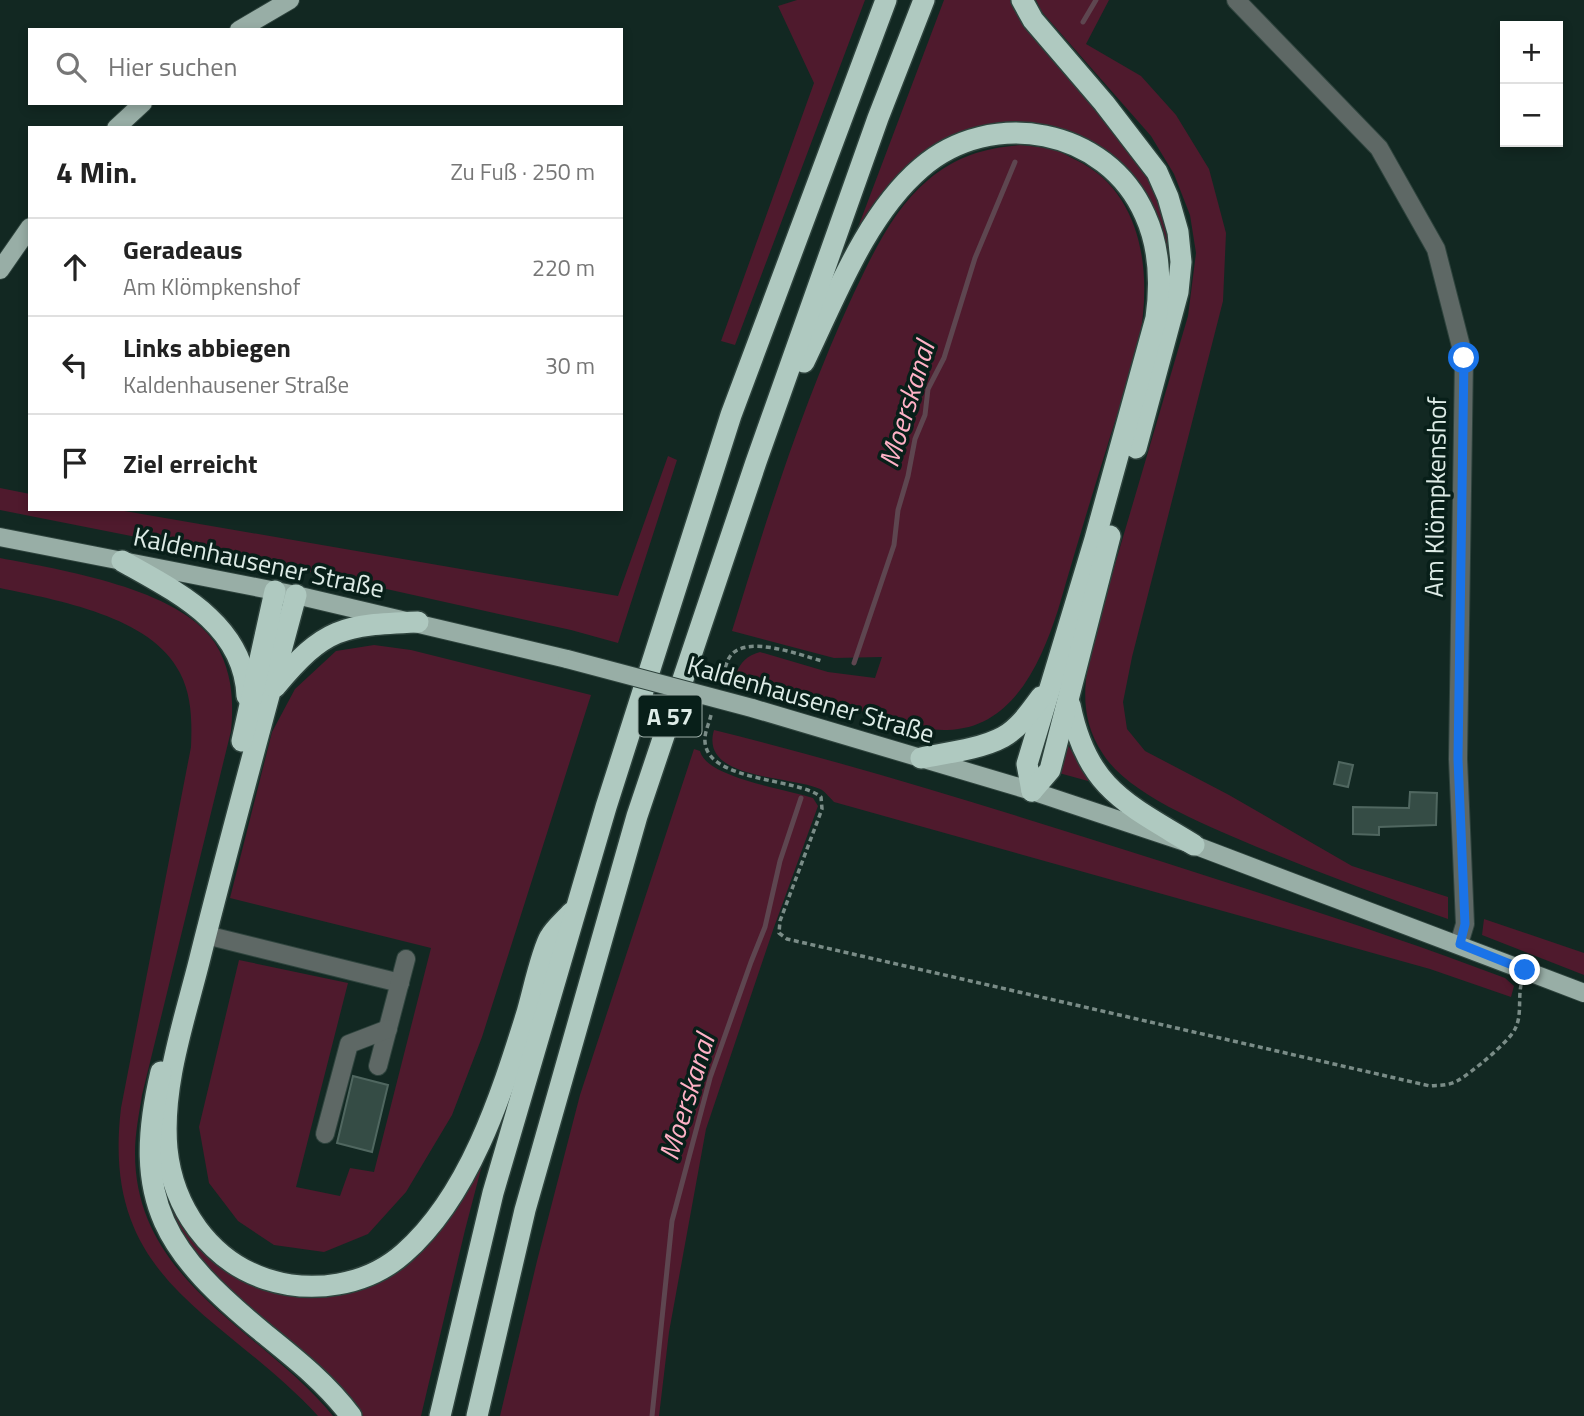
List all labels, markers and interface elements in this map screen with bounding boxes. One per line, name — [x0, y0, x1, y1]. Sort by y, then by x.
map controls — [1500, 21, 1563, 147]
button: + — [1500, 21, 1563, 84]
search box — [28, 28, 623, 105]
text: Hier suchen — [108, 47, 237, 86]
icon: search — [52, 48, 90, 86]
button: − — [1500, 84, 1563, 147]
text: 4 Min. — [56, 149, 137, 195]
text: Zu Fuß · 250 m — [451, 154, 595, 189]
text: Geradeaus — [123, 230, 243, 269]
icon: ahead — [56, 248, 94, 286]
text: 220 m — [532, 250, 595, 285]
text: Am Klömpkenshof — [123, 269, 300, 304]
text: Links abbiegen — [123, 328, 291, 367]
water label: Moerskanal — [867, 333, 946, 472]
route start — [1448, 342, 1479, 373]
icon: left — [56, 346, 94, 384]
text: 30 m — [545, 348, 595, 383]
text: Kaldenhausener Straße — [123, 367, 349, 402]
street label: Am Klömpkenshof — [1414, 396, 1456, 598]
icon: arrive — [56, 444, 94, 482]
text: Ziel erreicht — [123, 444, 258, 483]
street label: Kaldenhausener Straße — [130, 516, 388, 608]
street label: Kaldenhausener Straße — [683, 645, 939, 753]
road number: A 57 — [638, 696, 702, 736]
route end — [1509, 954, 1540, 985]
water label: Moerskanal — [647, 1026, 726, 1165]

